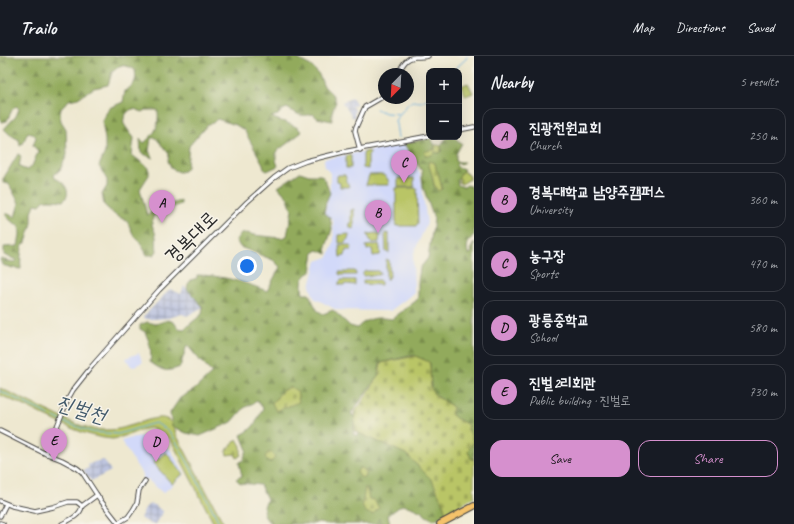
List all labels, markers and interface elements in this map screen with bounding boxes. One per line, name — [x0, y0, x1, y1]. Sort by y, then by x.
text: Trailo — [20, 16, 56, 40]
text: Map — [633, 19, 654, 36]
text: Directions — [676, 19, 725, 36]
text: Saved — [747, 19, 774, 36]
north arrow — [378, 68, 414, 104]
map controls — [426, 68, 462, 140]
button: + — [426, 68, 462, 104]
text: Nearby — [490, 72, 533, 93]
text: 5 results — [740, 74, 778, 90]
button: − — [426, 104, 462, 140]
text: 진광전원교회 — [529, 119, 601, 138]
text: A — [501, 128, 507, 144]
text: 250 m — [749, 128, 777, 144]
text: Church — [529, 138, 562, 154]
pin: C — [391, 150, 417, 183]
text: 경복대학교 남양주캠퍼스 — [529, 183, 665, 202]
pin: A — [149, 190, 175, 223]
text: B — [501, 192, 507, 208]
text: 360 m — [749, 192, 777, 208]
pin: B — [365, 200, 391, 233]
text: University — [529, 202, 572, 218]
street label: 경복대로 — [159, 205, 223, 269]
text: 농구장 — [529, 247, 565, 266]
your location — [237, 256, 257, 276]
text: C — [501, 256, 507, 272]
text: 470 m — [749, 256, 777, 272]
text: Sports — [529, 266, 558, 282]
text: 광릉중학교 — [529, 311, 589, 330]
text: D — [500, 320, 508, 336]
text: 580 m — [749, 320, 777, 336]
text: School — [529, 330, 557, 346]
text: 진벌2리회관 — [529, 374, 596, 393]
text: E — [501, 384, 507, 400]
text: 730 m — [749, 384, 777, 400]
water label: 진벌천 — [53, 389, 111, 429]
text: Public building · 진벌로 — [529, 393, 631, 409]
pin: E — [41, 428, 67, 461]
pin: D — [143, 429, 169, 462]
button: Save — [490, 440, 630, 477]
button: Share — [638, 440, 778, 477]

